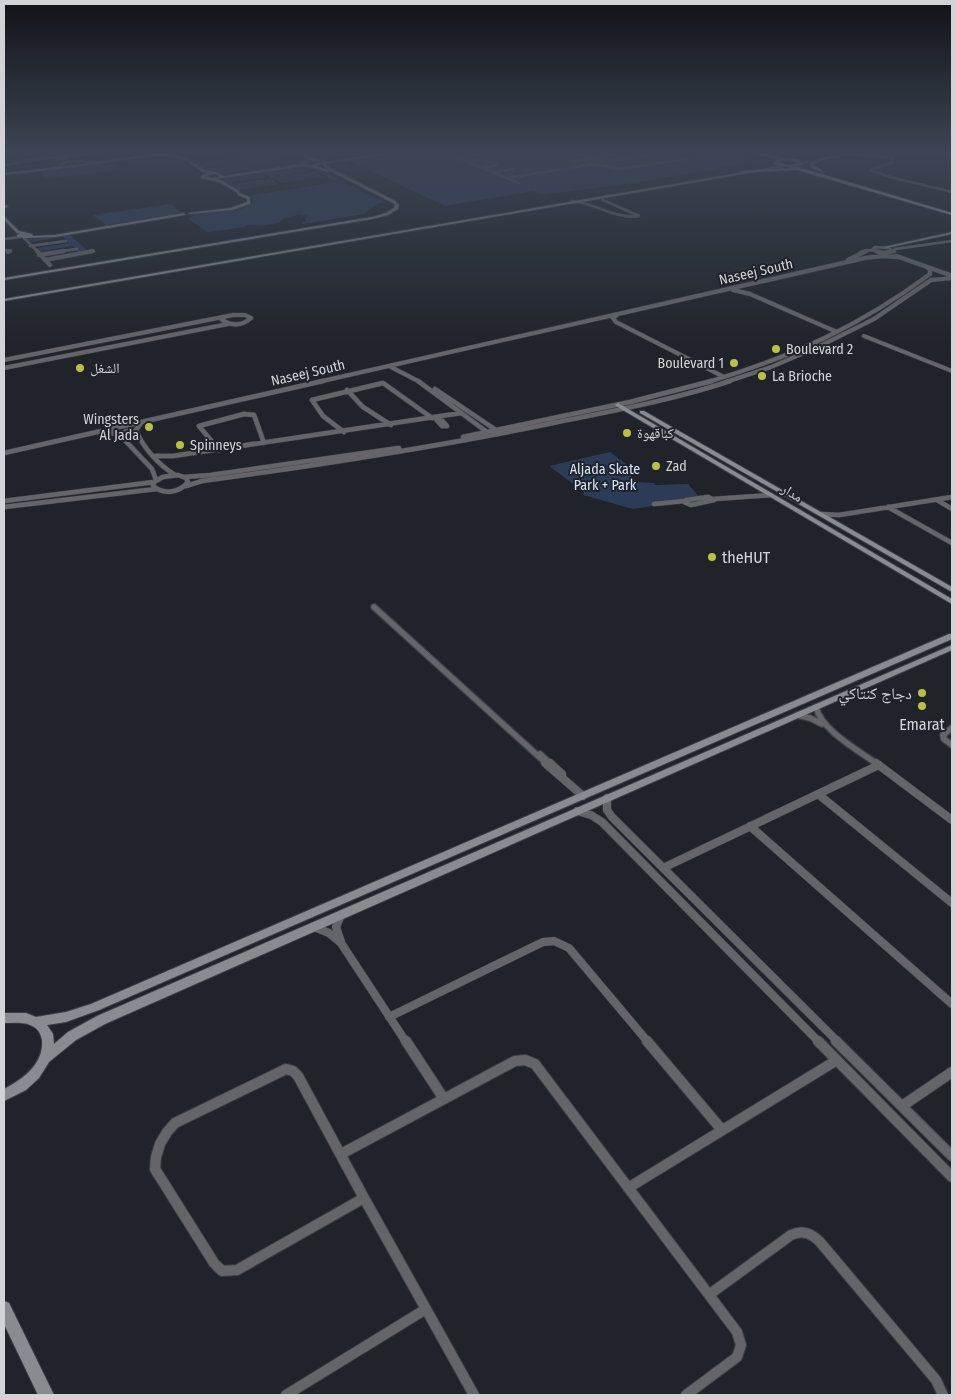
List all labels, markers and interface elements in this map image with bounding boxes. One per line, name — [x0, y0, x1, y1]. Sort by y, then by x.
street label: Naseej South — [717, 255, 795, 289]
place label: Boulevard 2 — [786, 341, 853, 358]
marker: Boulevard 2 — [770, 343, 782, 355]
place label: Boulevard 1 — [658, 355, 724, 372]
street label: Naseej South — [269, 356, 347, 390]
marker: Boulevard 1 — [728, 357, 740, 369]
place label: الشغل — [90, 360, 120, 377]
marker: الشغل — [74, 362, 86, 374]
place label: La Brioche — [772, 368, 832, 385]
marker: La Brioche — [756, 370, 768, 382]
place label: Wingsters Al Jada — [83, 411, 139, 444]
marker: Wingsters Al Jada — [143, 421, 155, 433]
place label: كباقهوة — [637, 425, 674, 442]
marker: كباقهوة — [621, 427, 633, 439]
place label: Spinneys — [190, 437, 242, 454]
marker: Spinneys — [174, 439, 186, 451]
place label: Zad — [666, 458, 687, 475]
marker: Zad — [650, 460, 662, 472]
park label: Aljada Skate Park + Park — [570, 461, 640, 494]
street label: مدار — [777, 480, 806, 506]
place label: theHUT — [722, 548, 771, 567]
marker: theHUT — [706, 551, 718, 563]
place label: دجاج كنتاكي — [838, 684, 912, 706]
marker: دجاج كنتاكي — [916, 687, 928, 699]
marker: Emarat — [916, 700, 928, 712]
place label: Emarat — [899, 715, 946, 734]

